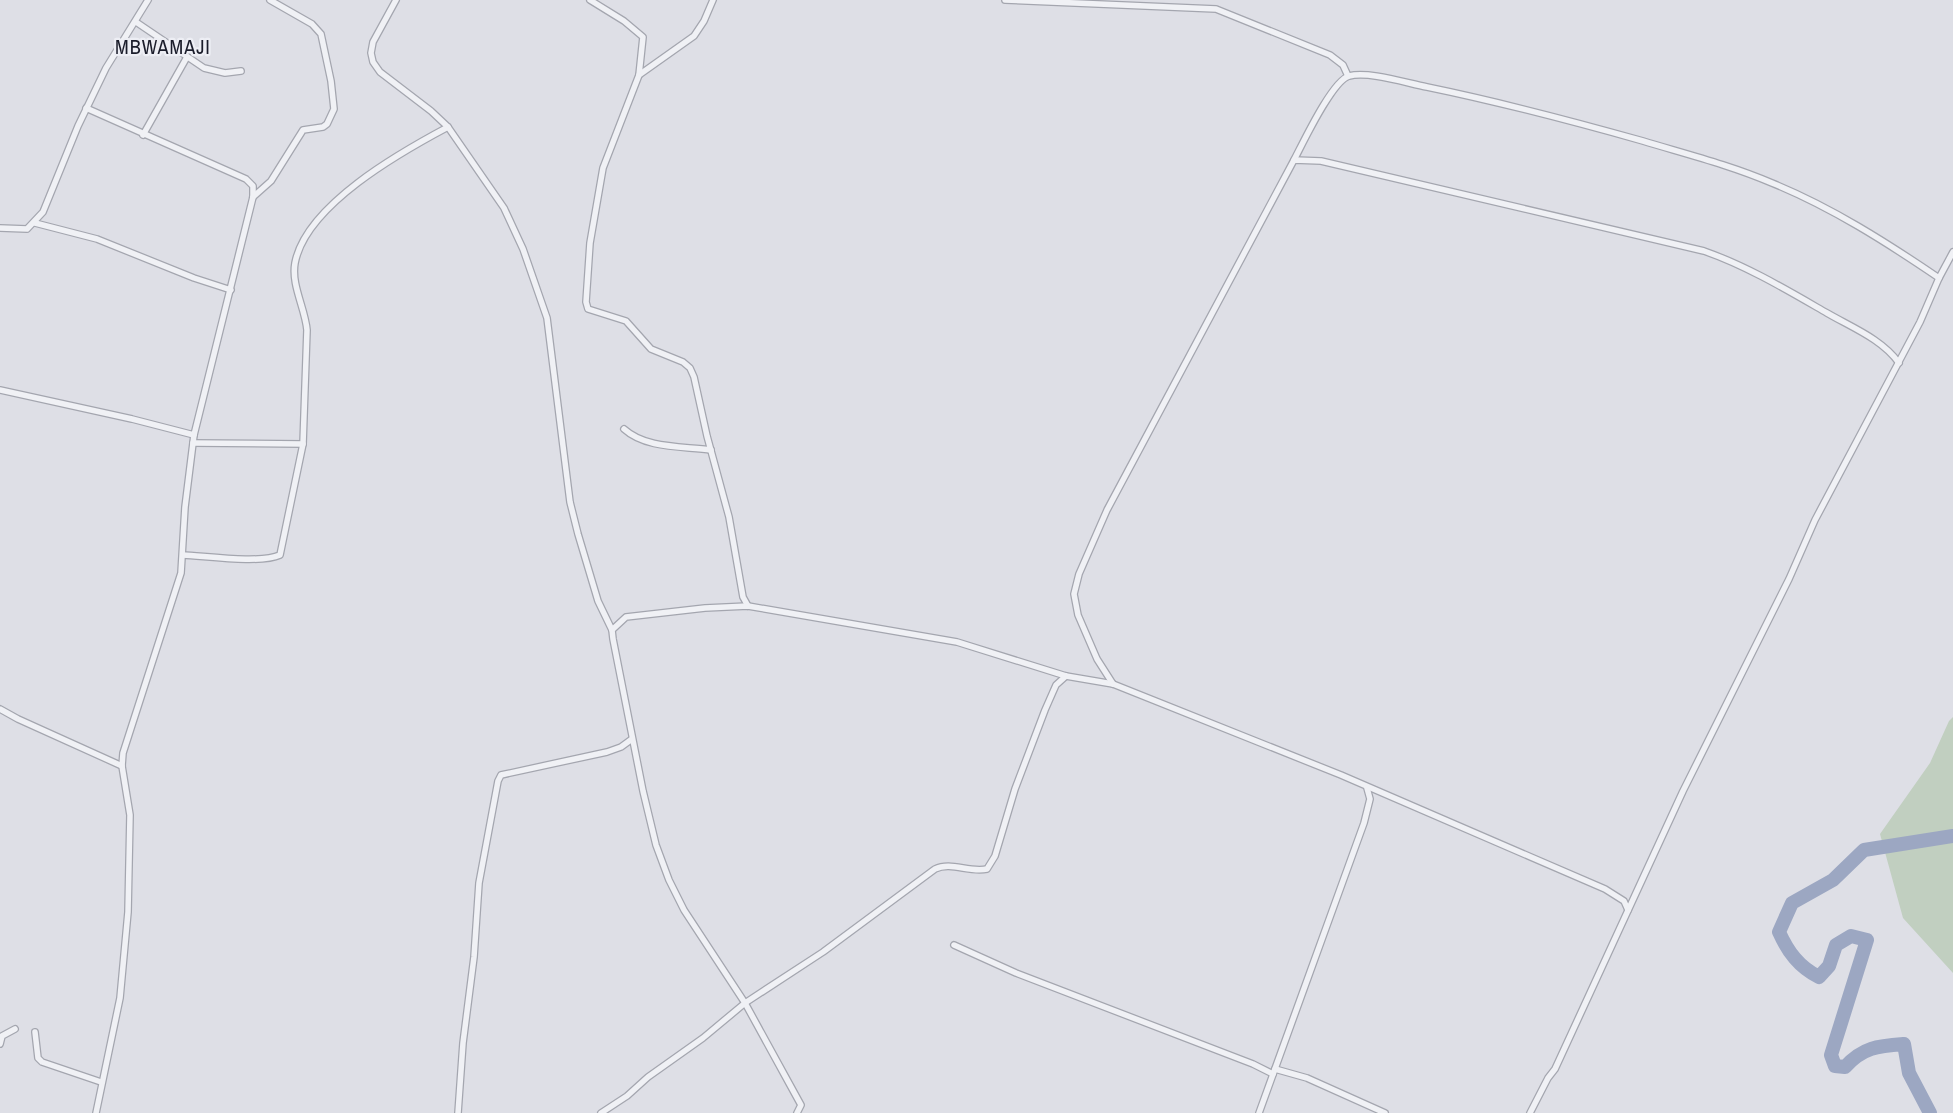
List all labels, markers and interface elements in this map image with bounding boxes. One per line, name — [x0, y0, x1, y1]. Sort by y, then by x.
district label: MBWAMAJI — [115, 33, 211, 60]

